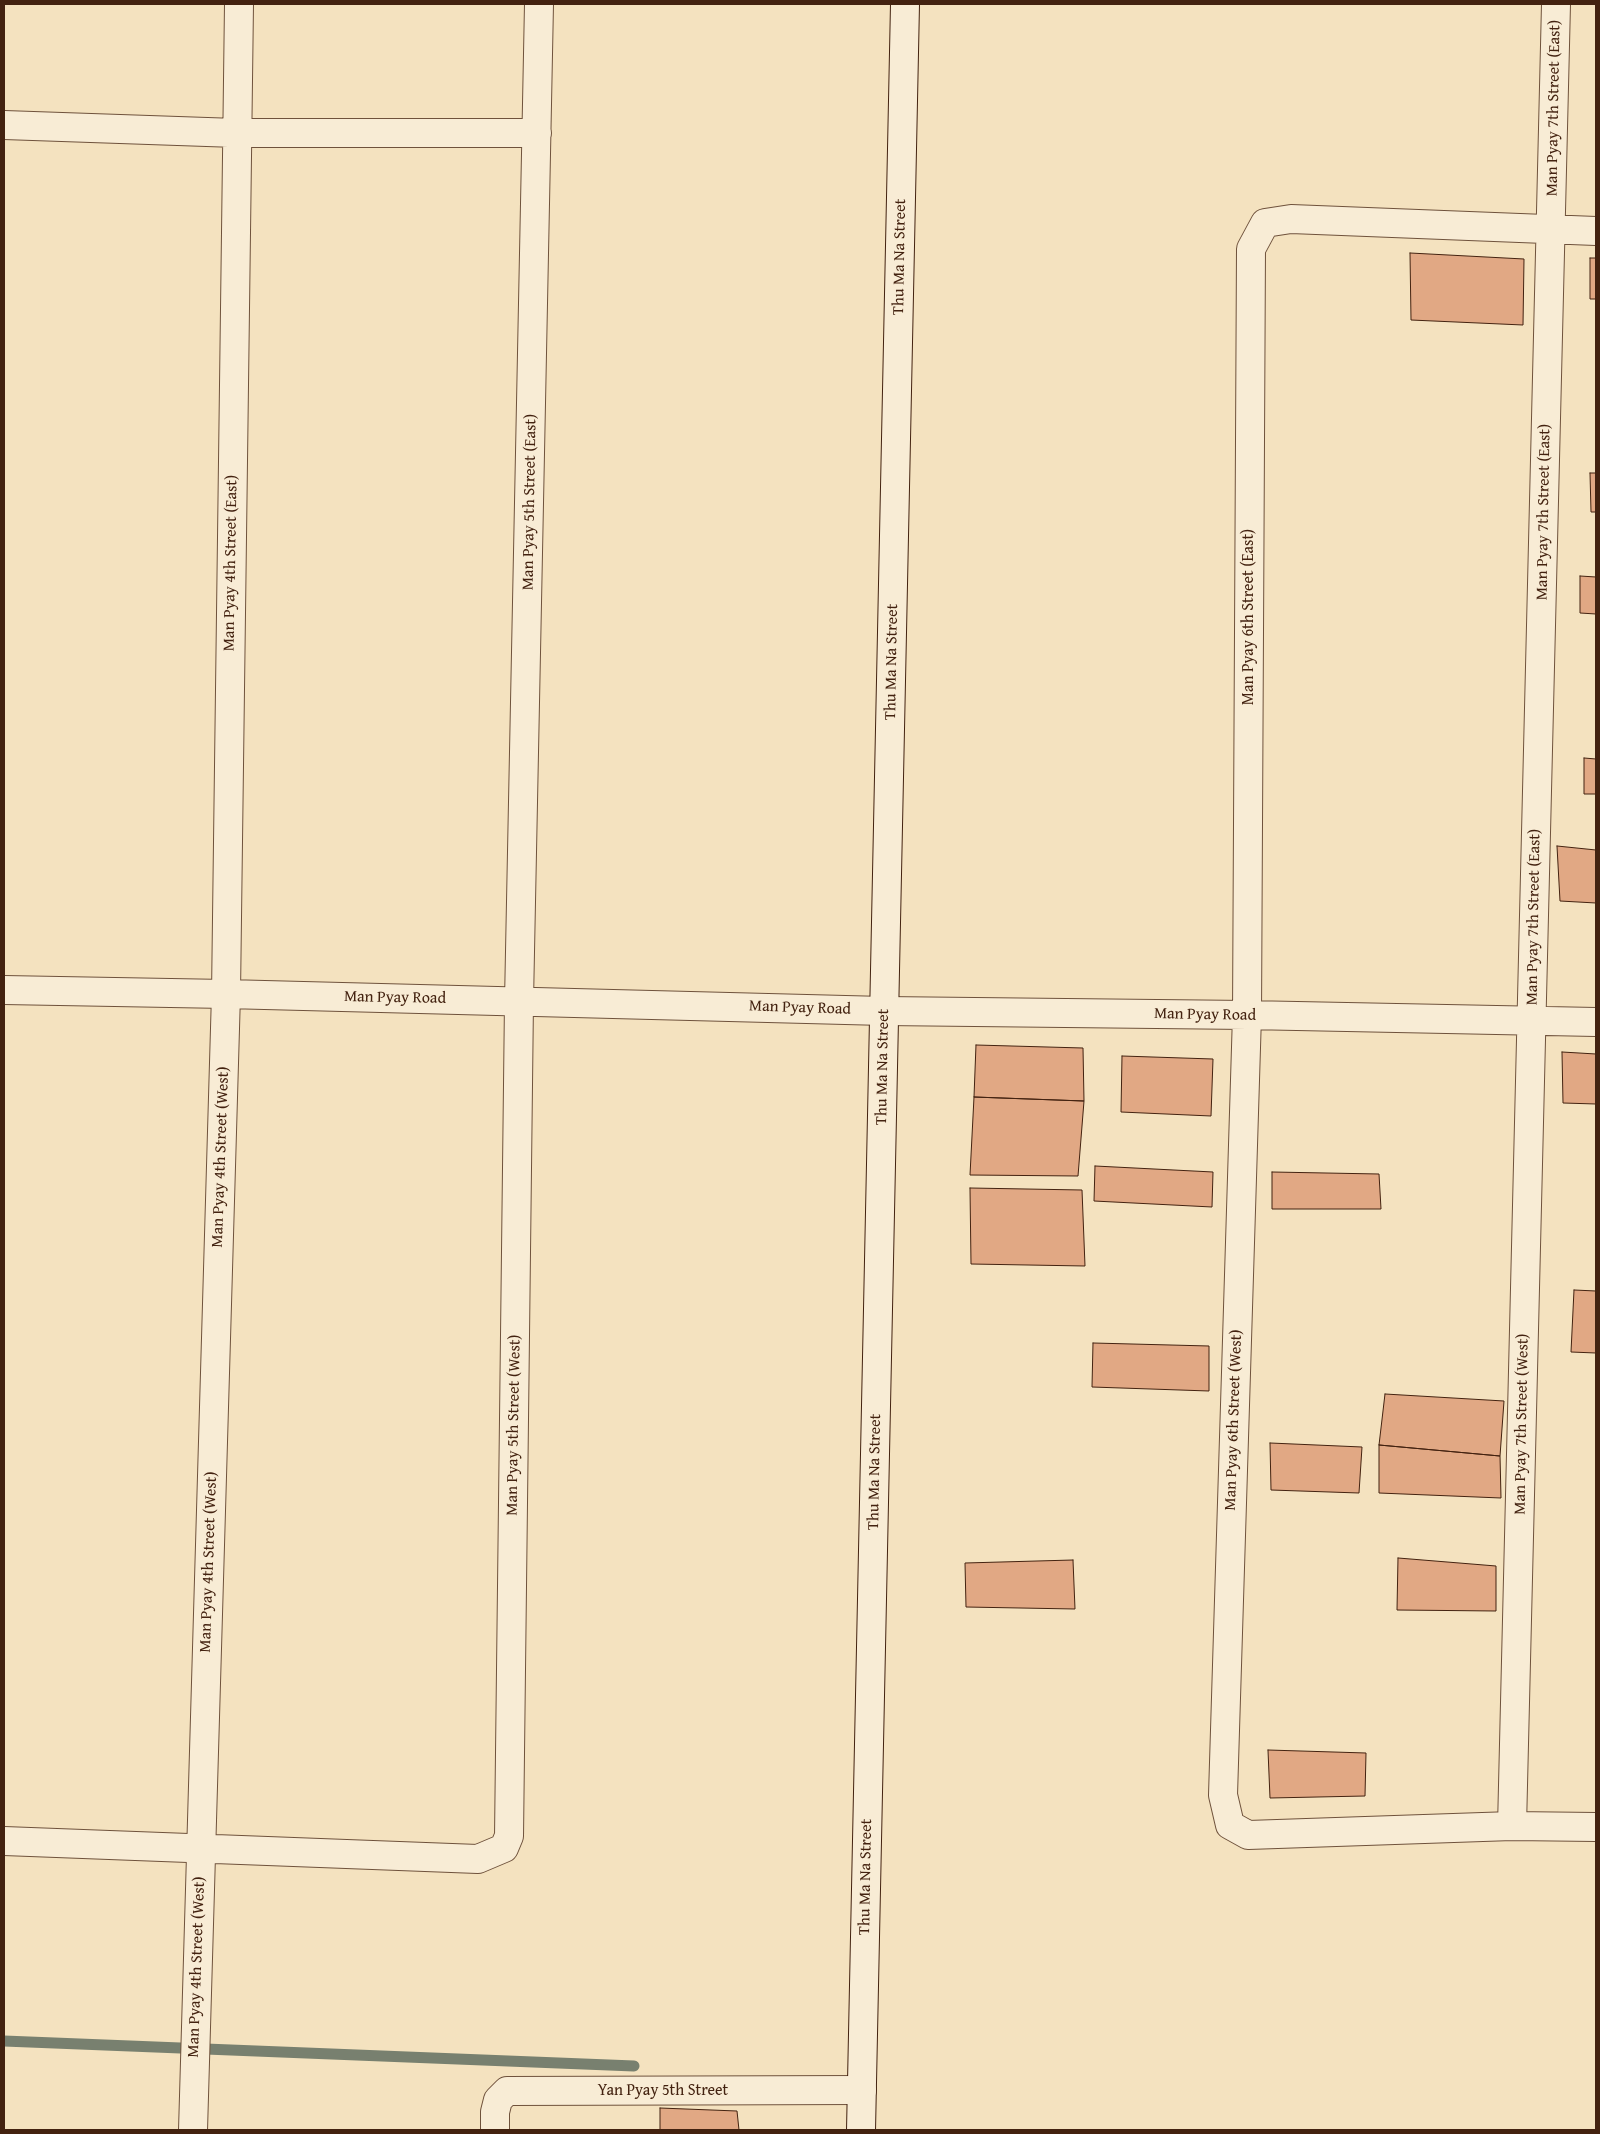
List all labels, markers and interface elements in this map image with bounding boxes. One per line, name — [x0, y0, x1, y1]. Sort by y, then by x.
street label: Man Pyay 7th Street (East) — [1543, 20, 1565, 196]
street label: Thu Ma Na Street — [889, 199, 911, 315]
street label: Man Pyay 5th Street (East) — [519, 414, 541, 590]
street label: Man Pyay 7th Street (East) — [1533, 424, 1555, 600]
street label: Man Pyay 4th Street (East) — [220, 475, 242, 651]
street label: Man Pyay 6th Street (East) — [1239, 529, 1259, 705]
street label: Thu Ma Na Street — [881, 604, 903, 720]
street label: Man Pyay 7th Street (East) — [1523, 829, 1545, 1005]
street label: Man Pyay Road — [344, 988, 446, 1008]
street label: Man Pyay Road — [749, 997, 851, 1019]
street label: Man Pyay Road — [1154, 1005, 1256, 1025]
street label: Thu Ma Na Street — [872, 1009, 894, 1125]
street label: Man Pyay 4th Street (West) — [208, 1066, 234, 1248]
street label: Man Pyay 6th Street (West) — [1221, 1329, 1247, 1511]
street label: Man Pyay 7th Street (West) — [1511, 1333, 1533, 1515]
street label: Man Pyay 5th Street (West) — [503, 1334, 525, 1516]
street label: Thu Ma Na Street — [864, 1414, 886, 1530]
street label: Man Pyay 4th Street (West) — [196, 1471, 222, 1653]
street label: Thu Ma Na Street — [855, 1819, 877, 1935]
street label: Man Pyay 4th Street (West) — [184, 1876, 210, 2058]
street label: Yan Pyay 5th Street — [598, 2081, 728, 2101]

